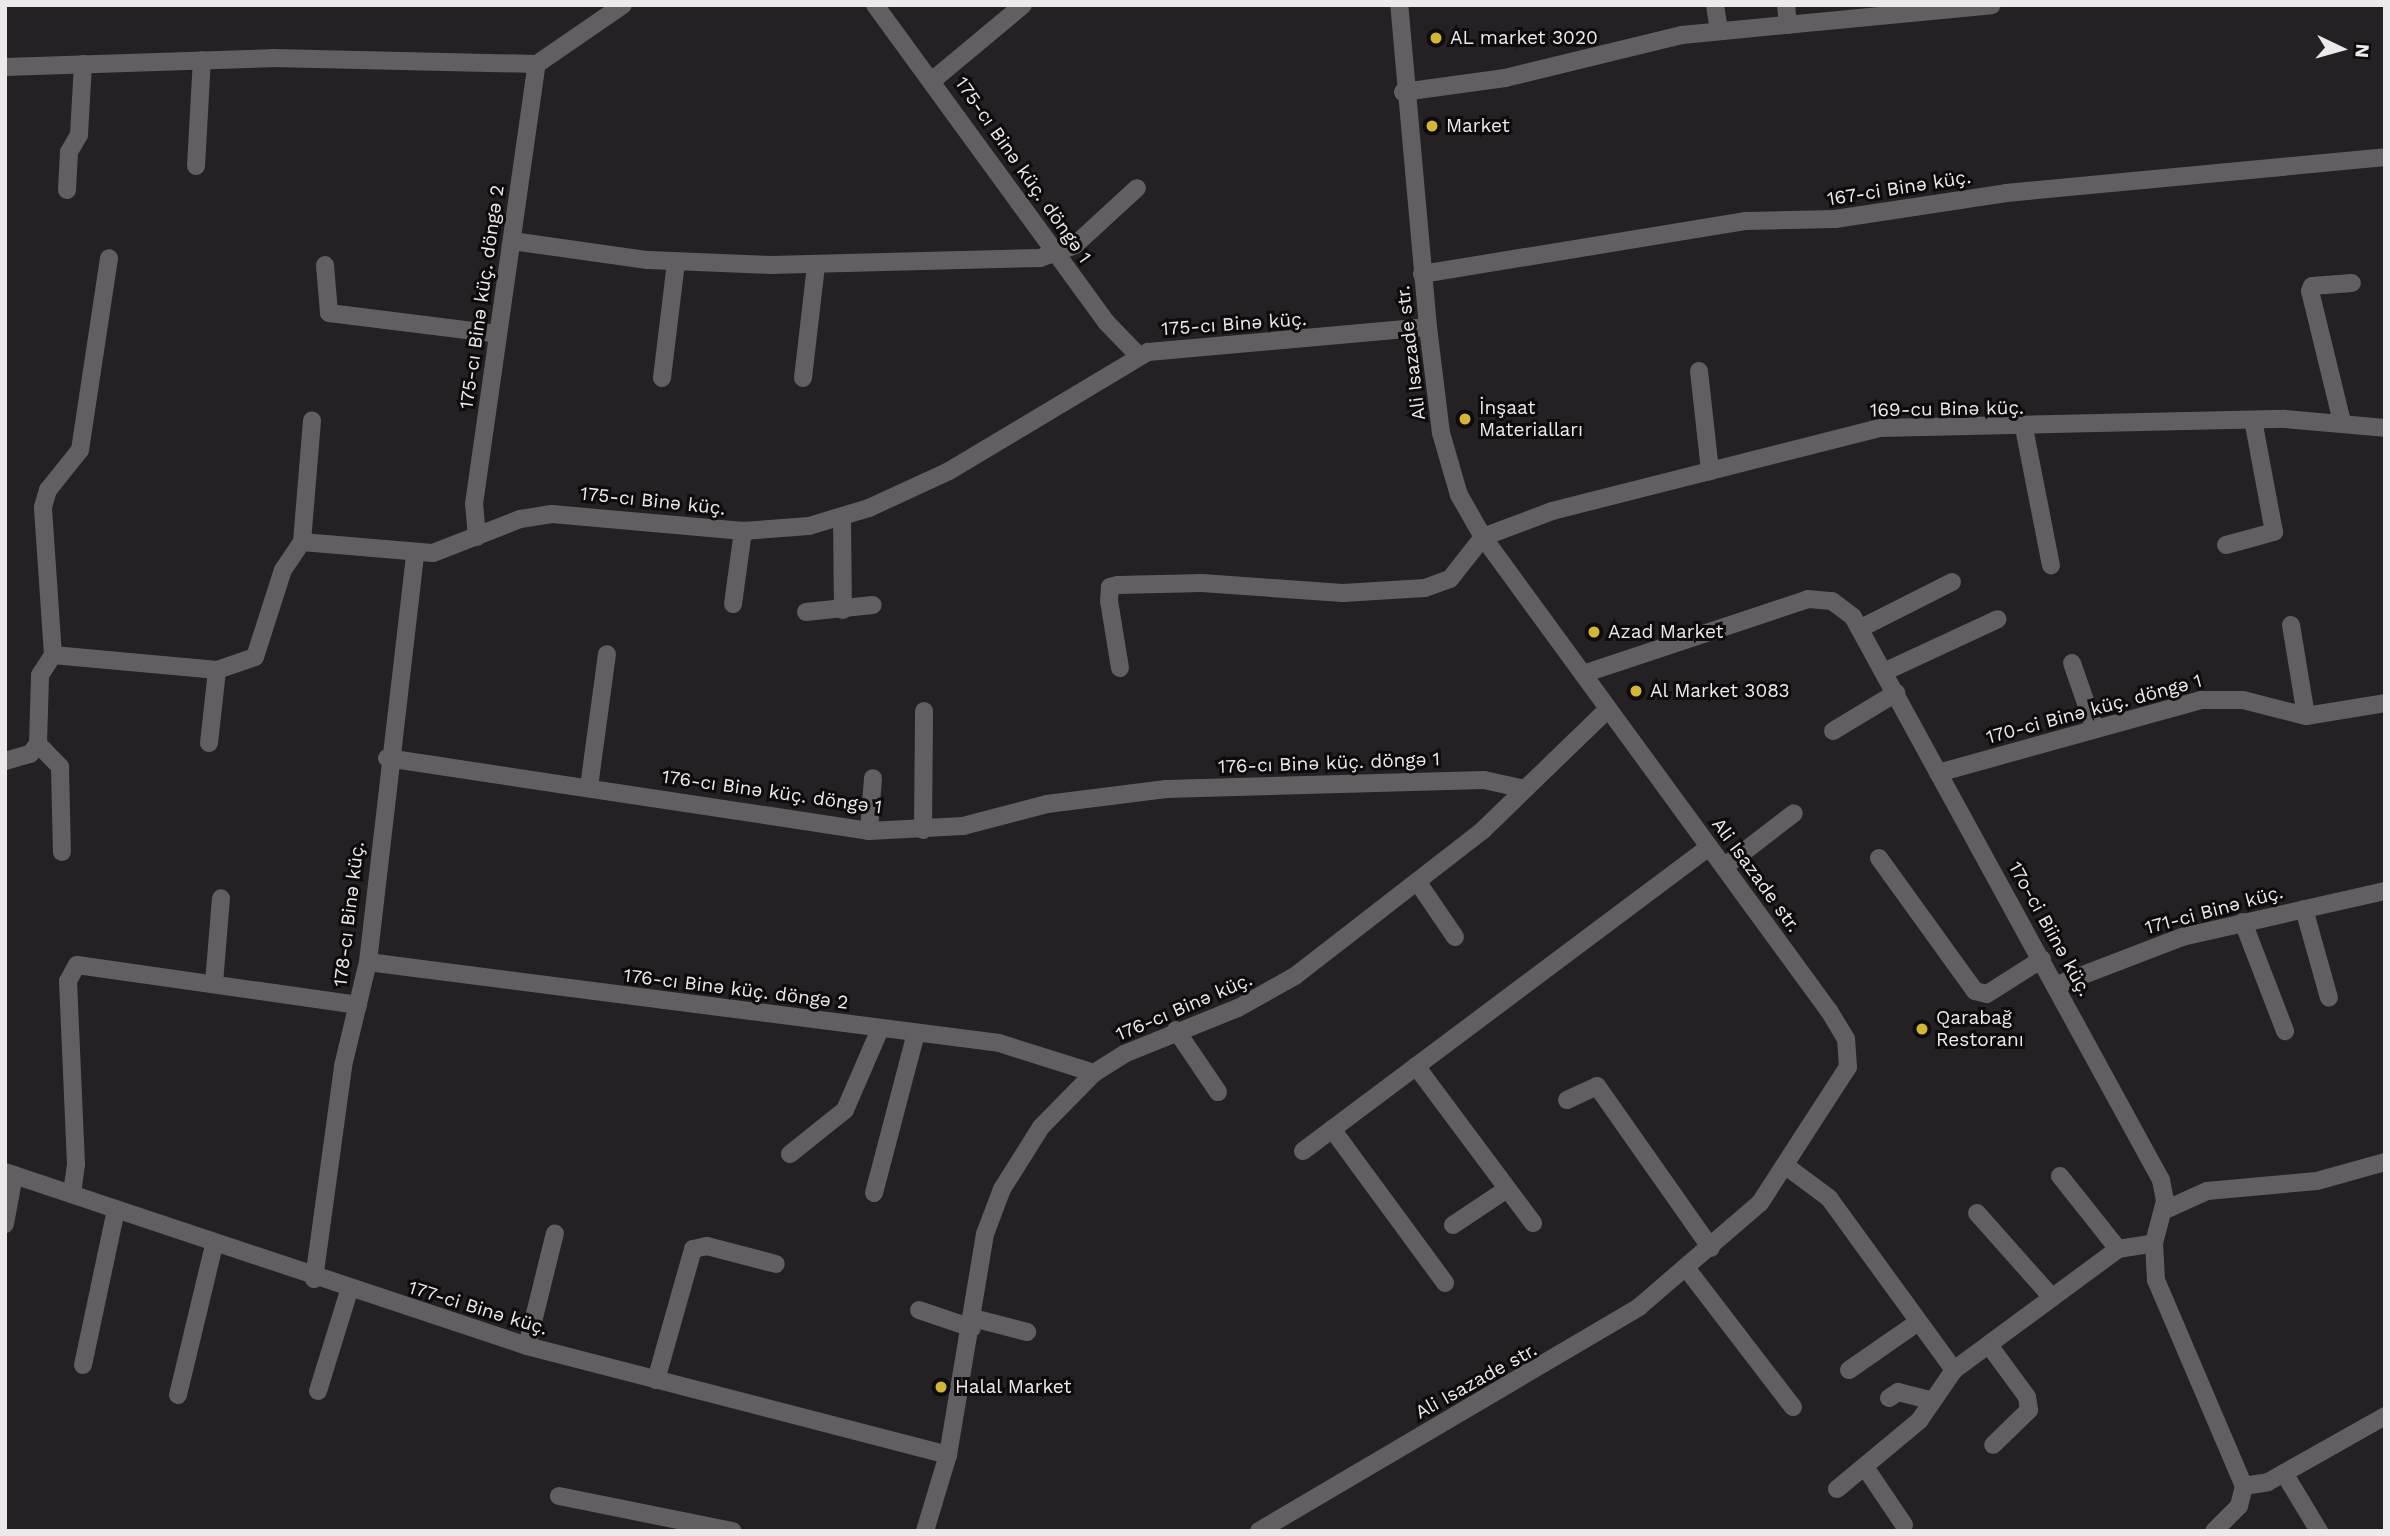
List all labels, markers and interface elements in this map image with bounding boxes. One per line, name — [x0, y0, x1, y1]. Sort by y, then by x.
north arrow — [2306, 14, 2376, 84]
place label: AL market 3020 — [1450, 27, 1598, 49]
marker: AL market 3020 — [1428, 30, 1444, 46]
text: N — [2350, 43, 2374, 59]
street label: 175-cı Binə küç. döngə 1 — [950, 72, 1096, 268]
place label: Market — [1446, 115, 1510, 137]
marker: Market — [1424, 118, 1440, 134]
street label: 167-ci Binə küç. — [1826, 165, 1972, 211]
street label: 175-cı Binə küç. döngə 2 — [455, 184, 509, 410]
street label: Ali Isazade str. — [1391, 284, 1431, 422]
street label: 175-cı Binə küç. — [1160, 308, 1308, 340]
street label: 169-cu Binə küç. — [1870, 396, 2024, 422]
place label: İnşaat Materialları — [1479, 397, 1583, 441]
marker: İnşaat Materialları — [1457, 411, 1473, 427]
street label: 175-cı Binə küç. — [579, 482, 727, 520]
place label: Azad Market — [1608, 621, 1724, 643]
marker: Azad Market — [1586, 624, 1602, 640]
street label: 170-ci Binə küç. döngə 1 — [1984, 669, 2204, 749]
place label: Al Market 3083 — [1650, 680, 1790, 702]
marker: Al Market 3083 — [1628, 683, 1644, 699]
street label: 176-cı Binə küç. döngə 1 — [1217, 748, 1441, 778]
street label: 176-cı Binə küç. döngə 1 — [660, 765, 884, 819]
street label: Ali Isazade str. — [1707, 813, 1805, 937]
street label: 178-cı Binə küç. — [329, 840, 369, 988]
street label: 17o-ci Biinə küç. — [2004, 858, 2096, 1000]
street label: 171-ci Binə küç. — [2142, 881, 2286, 939]
street label: 176-cı Binə küç. döngə 2 — [622, 964, 850, 1014]
street label: 176-cı Binə küç. — [1112, 968, 1256, 1046]
place label: Qarabağ Restoranı — [1936, 1007, 2024, 1051]
marker: Qarabağ Restoranı — [1914, 1021, 1930, 1037]
street label: 177-ci Binə küç. — [406, 1276, 550, 1340]
street label: Ali Isazade str. — [1411, 1338, 1541, 1424]
place label: Halal Market — [955, 1376, 1072, 1398]
marker: Halal Market — [933, 1379, 949, 1395]

